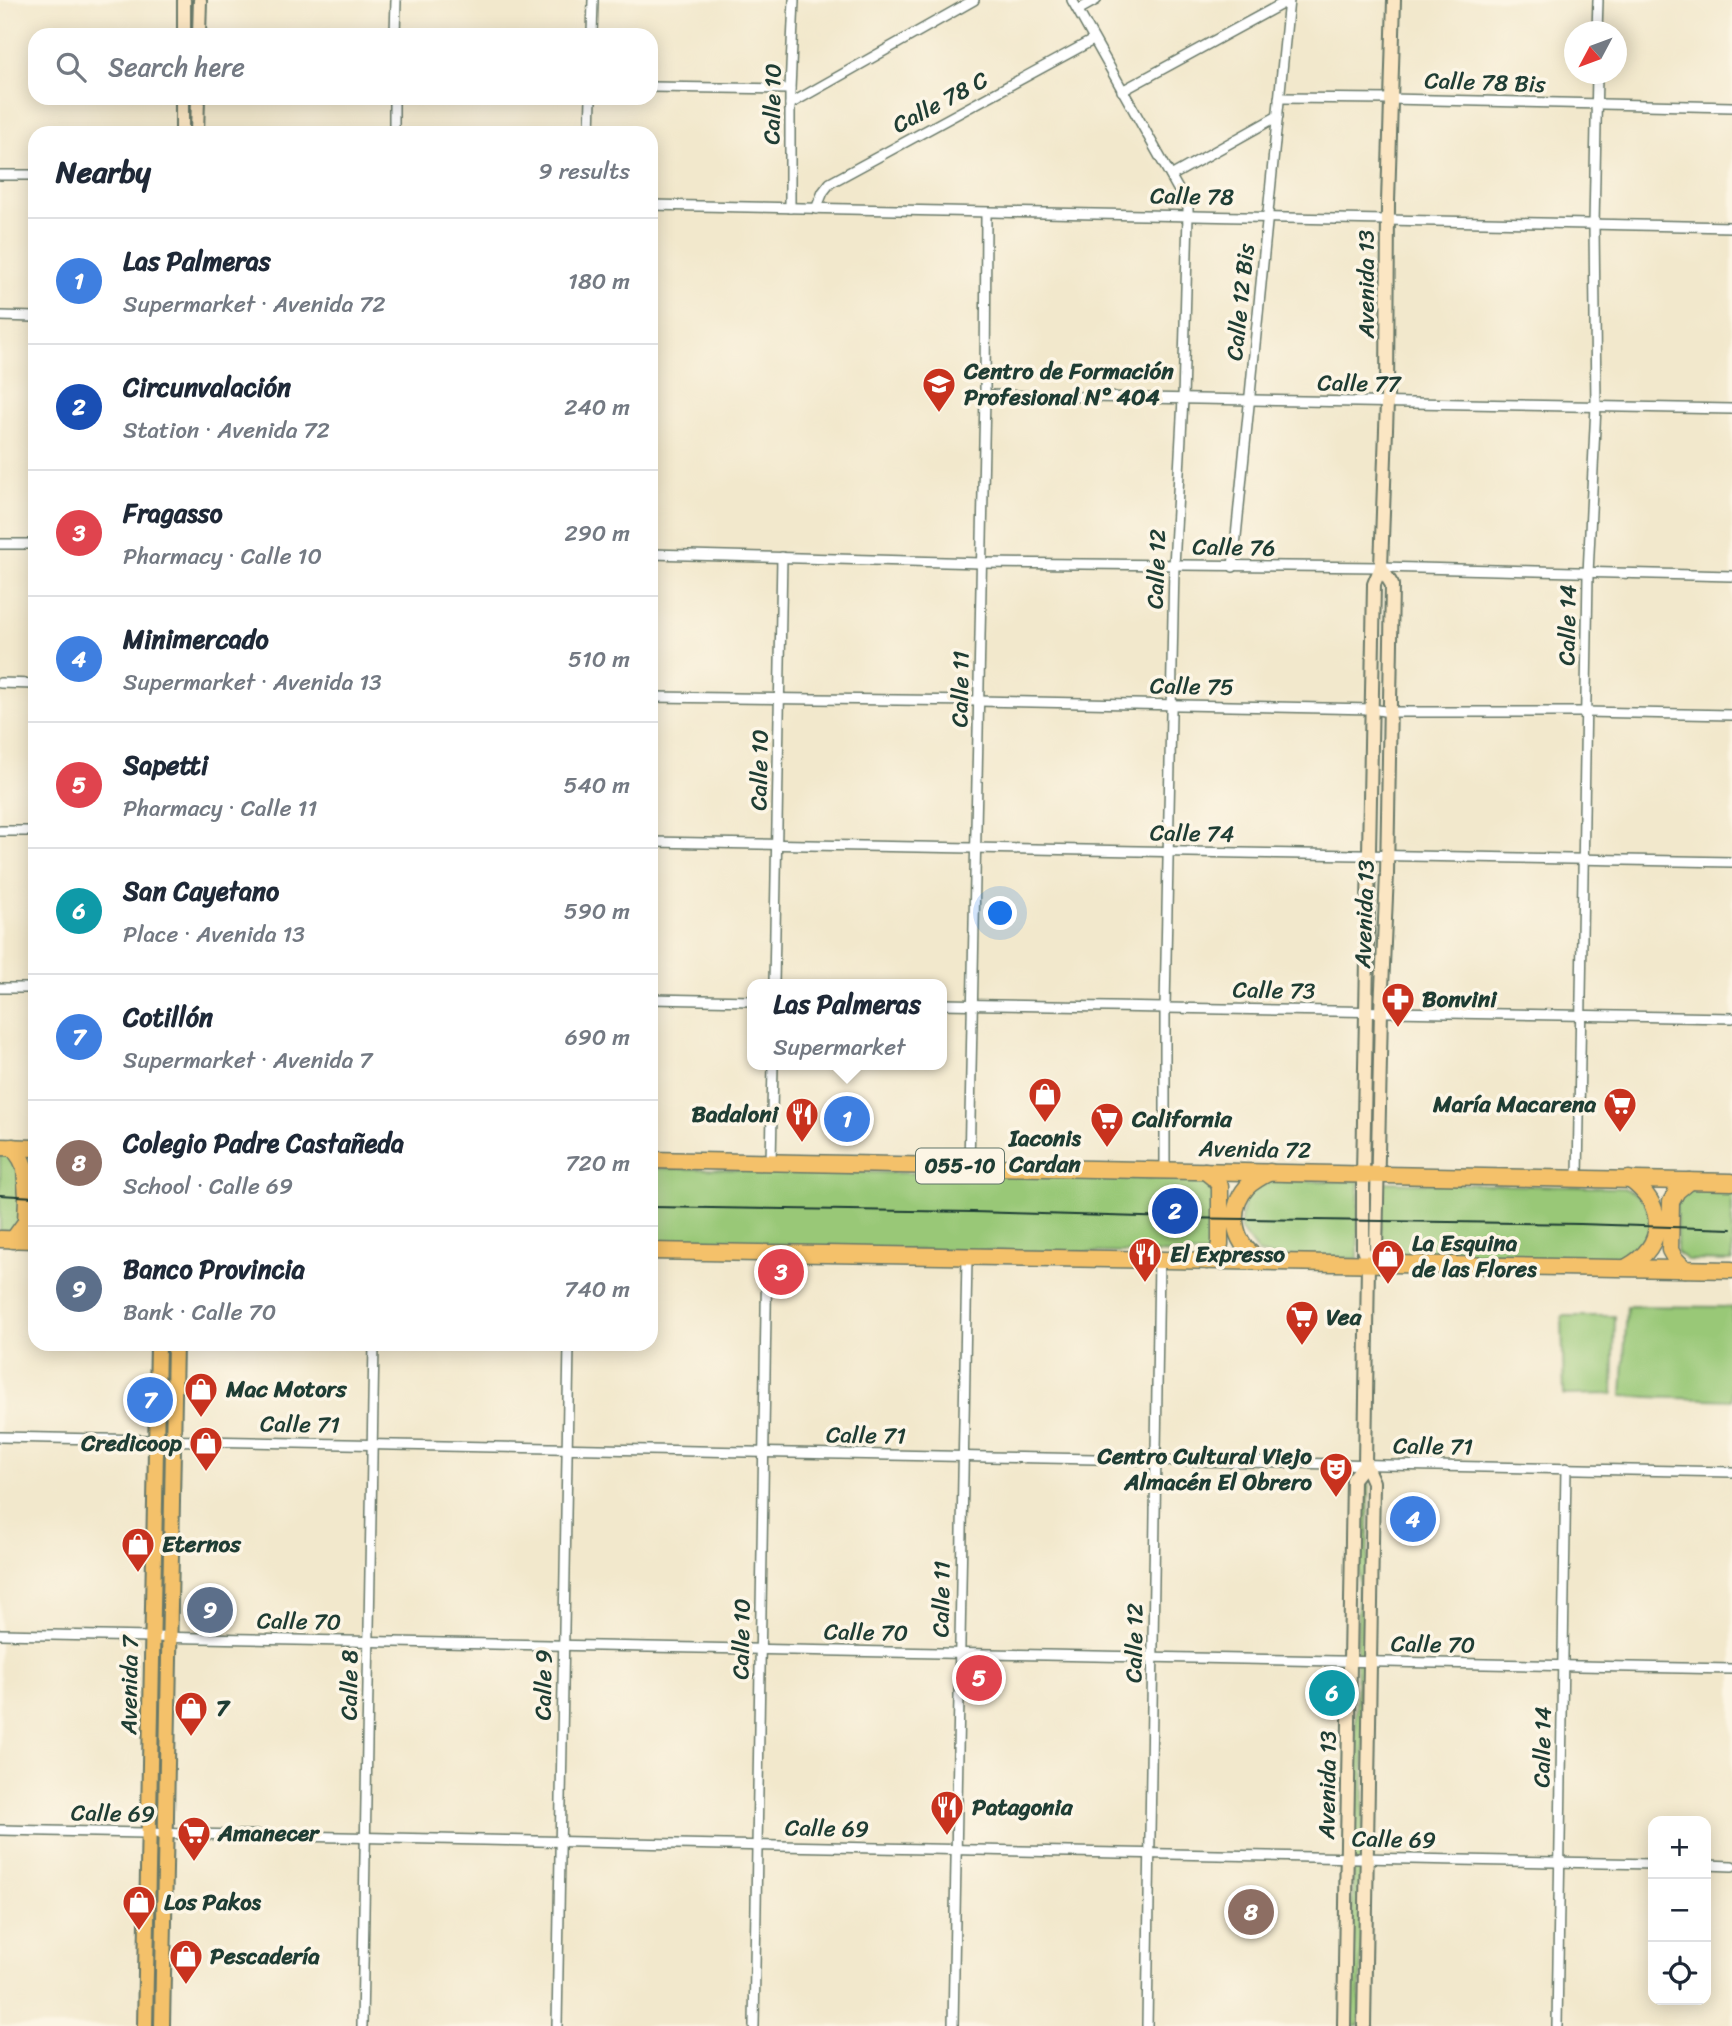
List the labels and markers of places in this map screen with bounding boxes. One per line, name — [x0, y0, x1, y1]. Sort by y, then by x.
place label: Centro de Formación Profesional N° 404 — [963, 351, 1174, 418]
school or university icon: Centro de Formación Profesional N° 404 — [920, 365, 958, 414]
place label: Bonvini — [1422, 979, 1498, 1020]
pharmacy icon: Bonvini — [1379, 980, 1417, 1029]
shop icon: Iaconis Cardan — [1026, 1075, 1064, 1124]
place label: María Macarena — [1432, 1084, 1596, 1125]
supermarket icon: María Macarena — [1601, 1085, 1639, 1134]
pin: 1 — [824, 1093, 870, 1145]
place label: Badaloni — [691, 1094, 780, 1135]
restaurant icon: Badaloni — [783, 1095, 821, 1144]
place label: California — [1131, 1099, 1233, 1140]
supermarket icon: California — [1088, 1100, 1126, 1149]
place label: Iaconis Cardan — [1008, 1118, 1082, 1185]
pin: 2 — [1152, 1185, 1198, 1237]
place label: La Esquina de las Flores — [1412, 1223, 1537, 1290]
place label: El Expresso — [1170, 1234, 1285, 1275]
restaurant icon: El Expresso — [1126, 1235, 1164, 1284]
shop icon: La Esquina de las Flores — [1369, 1237, 1407, 1286]
pin: 3 — [758, 1246, 804, 1298]
place label: Vea — [1326, 1297, 1363, 1338]
supermarket icon: Vea — [1283, 1298, 1321, 1347]
place label: Mac Motors — [225, 1369, 348, 1410]
shop icon: Mac Motors — [182, 1370, 220, 1419]
pin: 7 — [127, 1374, 173, 1426]
place label: Credicoop — [80, 1423, 183, 1464]
shop icon: Credicoop — [187, 1424, 225, 1473]
place label: Centro Cultural Viejo Almacén El Obrero — [1097, 1436, 1312, 1503]
theatre icon: Centro Cultural Viejo Almacén El Obrero — [1317, 1450, 1355, 1499]
pin: 4 — [1390, 1493, 1436, 1545]
place label: Eternos — [162, 1524, 242, 1565]
shop icon: Eternos — [119, 1525, 157, 1574]
pin: 9 — [187, 1584, 233, 1636]
pin: 5 — [956, 1652, 1002, 1704]
pin: 6 — [1309, 1667, 1355, 1719]
place label: 7 — [216, 1688, 231, 1729]
shop icon: 7 — [172, 1689, 210, 1738]
place label: Patagonia — [972, 1787, 1074, 1828]
restaurant icon: Patagonia — [928, 1788, 966, 1837]
place label: Amanecer — [217, 1813, 321, 1854]
supermarket icon: Amanecer — [175, 1814, 213, 1863]
place label: Los Pakos — [164, 1882, 262, 1923]
shop icon: Los Pakos — [120, 1883, 158, 1932]
pin: 8 — [1228, 1886, 1274, 1938]
place label: Pescadería — [210, 1936, 320, 1977]
shop icon: Pescadería — [167, 1937, 205, 1986]

